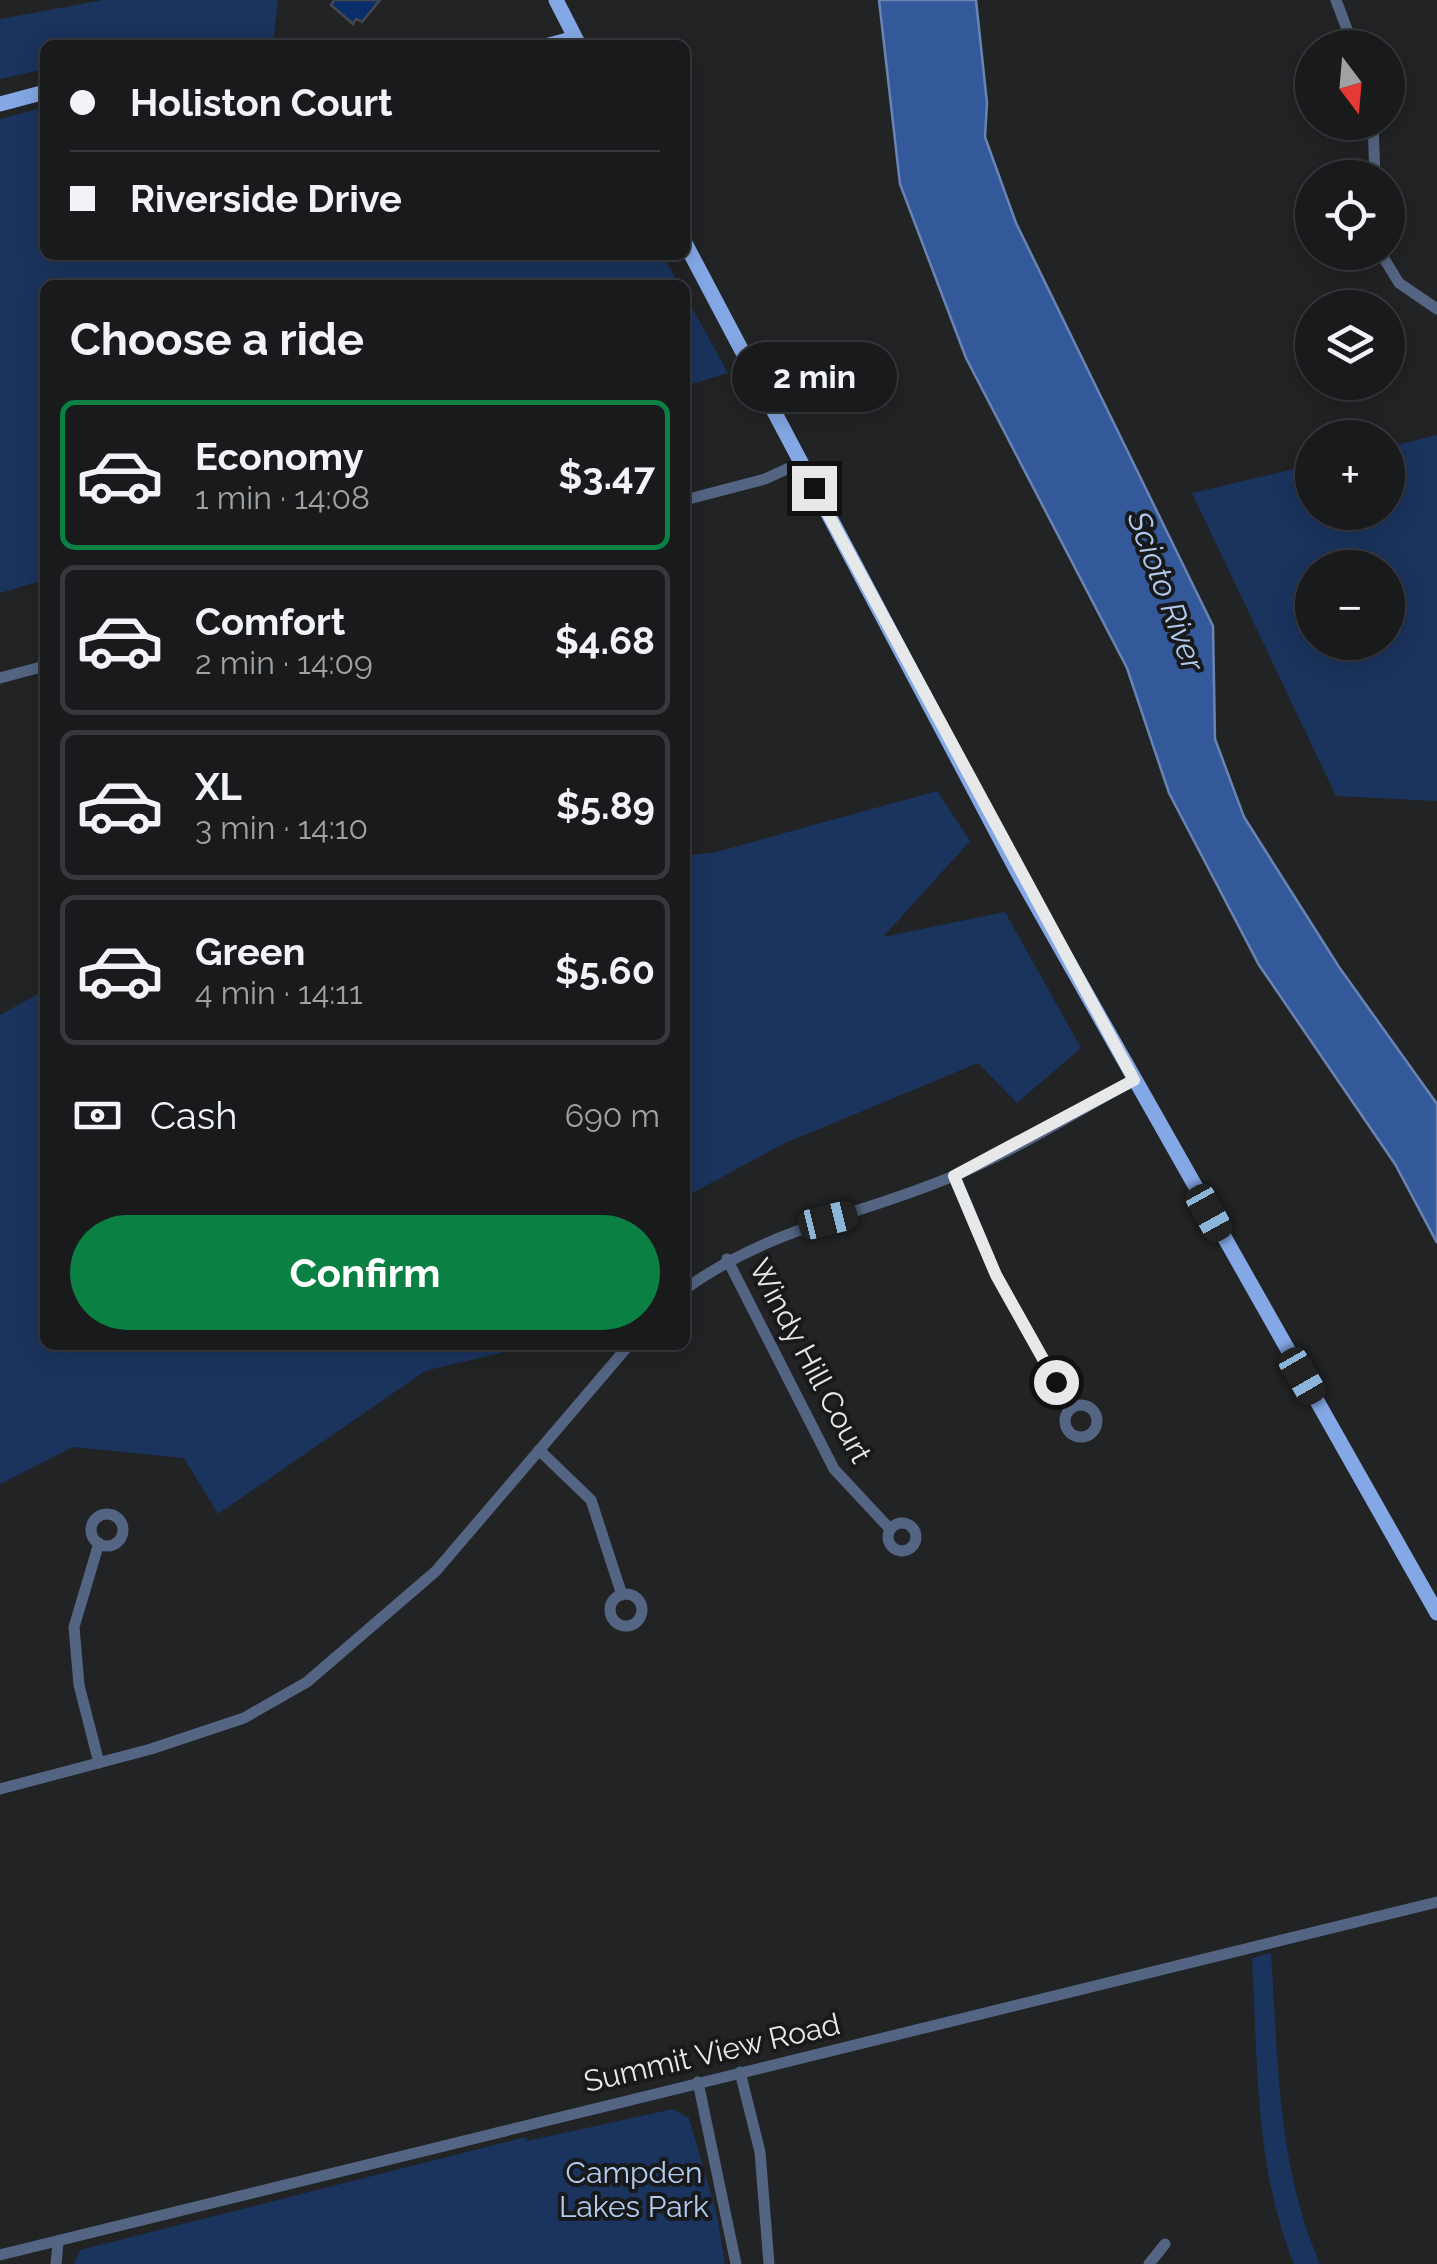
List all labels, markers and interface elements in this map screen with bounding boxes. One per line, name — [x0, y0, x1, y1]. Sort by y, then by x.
north arrow — [1295, 30, 1405, 140]
map controls — [1295, 30, 1405, 660]
text: Holiston Court — [130, 80, 393, 125]
button: locate — [1295, 160, 1405, 270]
text: Riverside Drive — [130, 176, 402, 221]
button: layers — [1295, 290, 1405, 400]
text: Choose a ride — [70, 313, 364, 366]
callout: 2 min — [732, 343, 896, 413]
text: 2 min — [773, 358, 856, 395]
button: + — [1295, 420, 1405, 530]
icon: car — [75, 430, 165, 520]
text: Economy — [195, 434, 364, 479]
text: $3.47 — [558, 453, 655, 498]
route end — [792, 466, 837, 511]
text: 1 min · 14:08 — [195, 479, 370, 516]
water label: Scioto River — [1120, 505, 1213, 677]
button: − — [1295, 550, 1405, 660]
icon: car — [75, 595, 165, 685]
text: Comfort — [195, 599, 345, 644]
text: $4.68 — [555, 618, 655, 663]
text: 2 min · 14:09 — [195, 644, 373, 681]
icon: car — [75, 760, 165, 850]
text: XL — [195, 764, 242, 809]
text: $5.89 — [556, 783, 655, 828]
text: 3 min · 14:10 — [195, 809, 368, 846]
icon: car — [75, 925, 165, 1015]
text: Green — [195, 929, 305, 974]
text: $5.60 — [555, 948, 655, 993]
text: 4 min · 14:11 — [195, 974, 363, 1011]
icon: cash — [70, 1088, 125, 1143]
text: Cash — [150, 1093, 237, 1138]
text: 690 m — [565, 1097, 660, 1134]
car — [1181, 1179, 1237, 1247]
car — [795, 1198, 861, 1242]
button: Confirm — [70, 1215, 660, 1330]
street label: Windy Hill Court — [742, 1253, 879, 1469]
car — [1274, 1343, 1330, 1409]
route start — [1034, 1360, 1079, 1405]
street label: Summit View Road — [580, 2006, 843, 2099]
park label: Campden Lakes Park — [559, 2155, 709, 2224]

